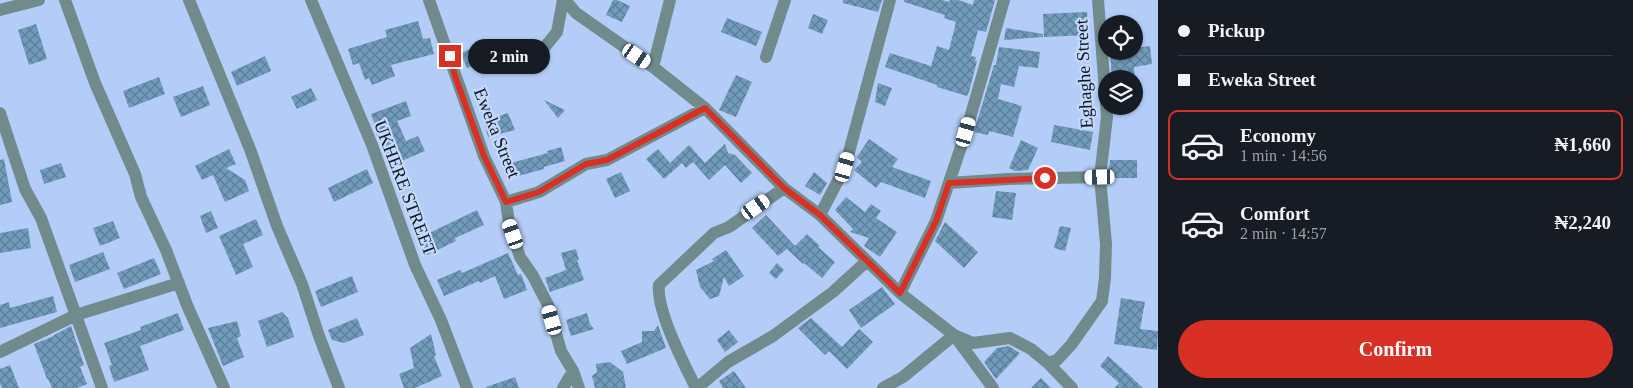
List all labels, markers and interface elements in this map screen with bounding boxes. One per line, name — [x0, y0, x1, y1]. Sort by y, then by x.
map controls — [1098, 15, 1143, 115]
button: locate — [1098, 15, 1143, 60]
street label: Eghaghe Street — [1071, 19, 1097, 129]
text: Pickup — [1208, 20, 1265, 41]
callout: 2 min — [468, 38, 550, 74]
car — [620, 41, 653, 71]
route end — [439, 45, 461, 67]
text: 2 min — [490, 48, 528, 65]
text: Eweka Street — [1208, 69, 1316, 90]
button: layers — [1098, 70, 1143, 115]
street label: Eweka Street — [470, 85, 524, 181]
car — [954, 116, 977, 148]
street label: UKHERE STREET — [370, 117, 440, 259]
icon: car — [1180, 123, 1225, 168]
text: Economy — [1240, 125, 1316, 146]
text: ₦1,660 — [1555, 134, 1611, 155]
text: 1 min · 14:56 — [1240, 147, 1327, 164]
car — [833, 151, 856, 183]
route start — [1034, 167, 1056, 189]
car — [1084, 169, 1115, 185]
car — [739, 192, 772, 222]
icon: car — [1180, 201, 1225, 246]
text: Comfort — [1240, 203, 1310, 224]
text: ₦2,240 — [1555, 212, 1611, 233]
car — [501, 217, 524, 251]
text: 2 min · 14:57 — [1240, 225, 1327, 242]
car — [540, 304, 563, 336]
button: Confirm — [1178, 320, 1613, 378]

